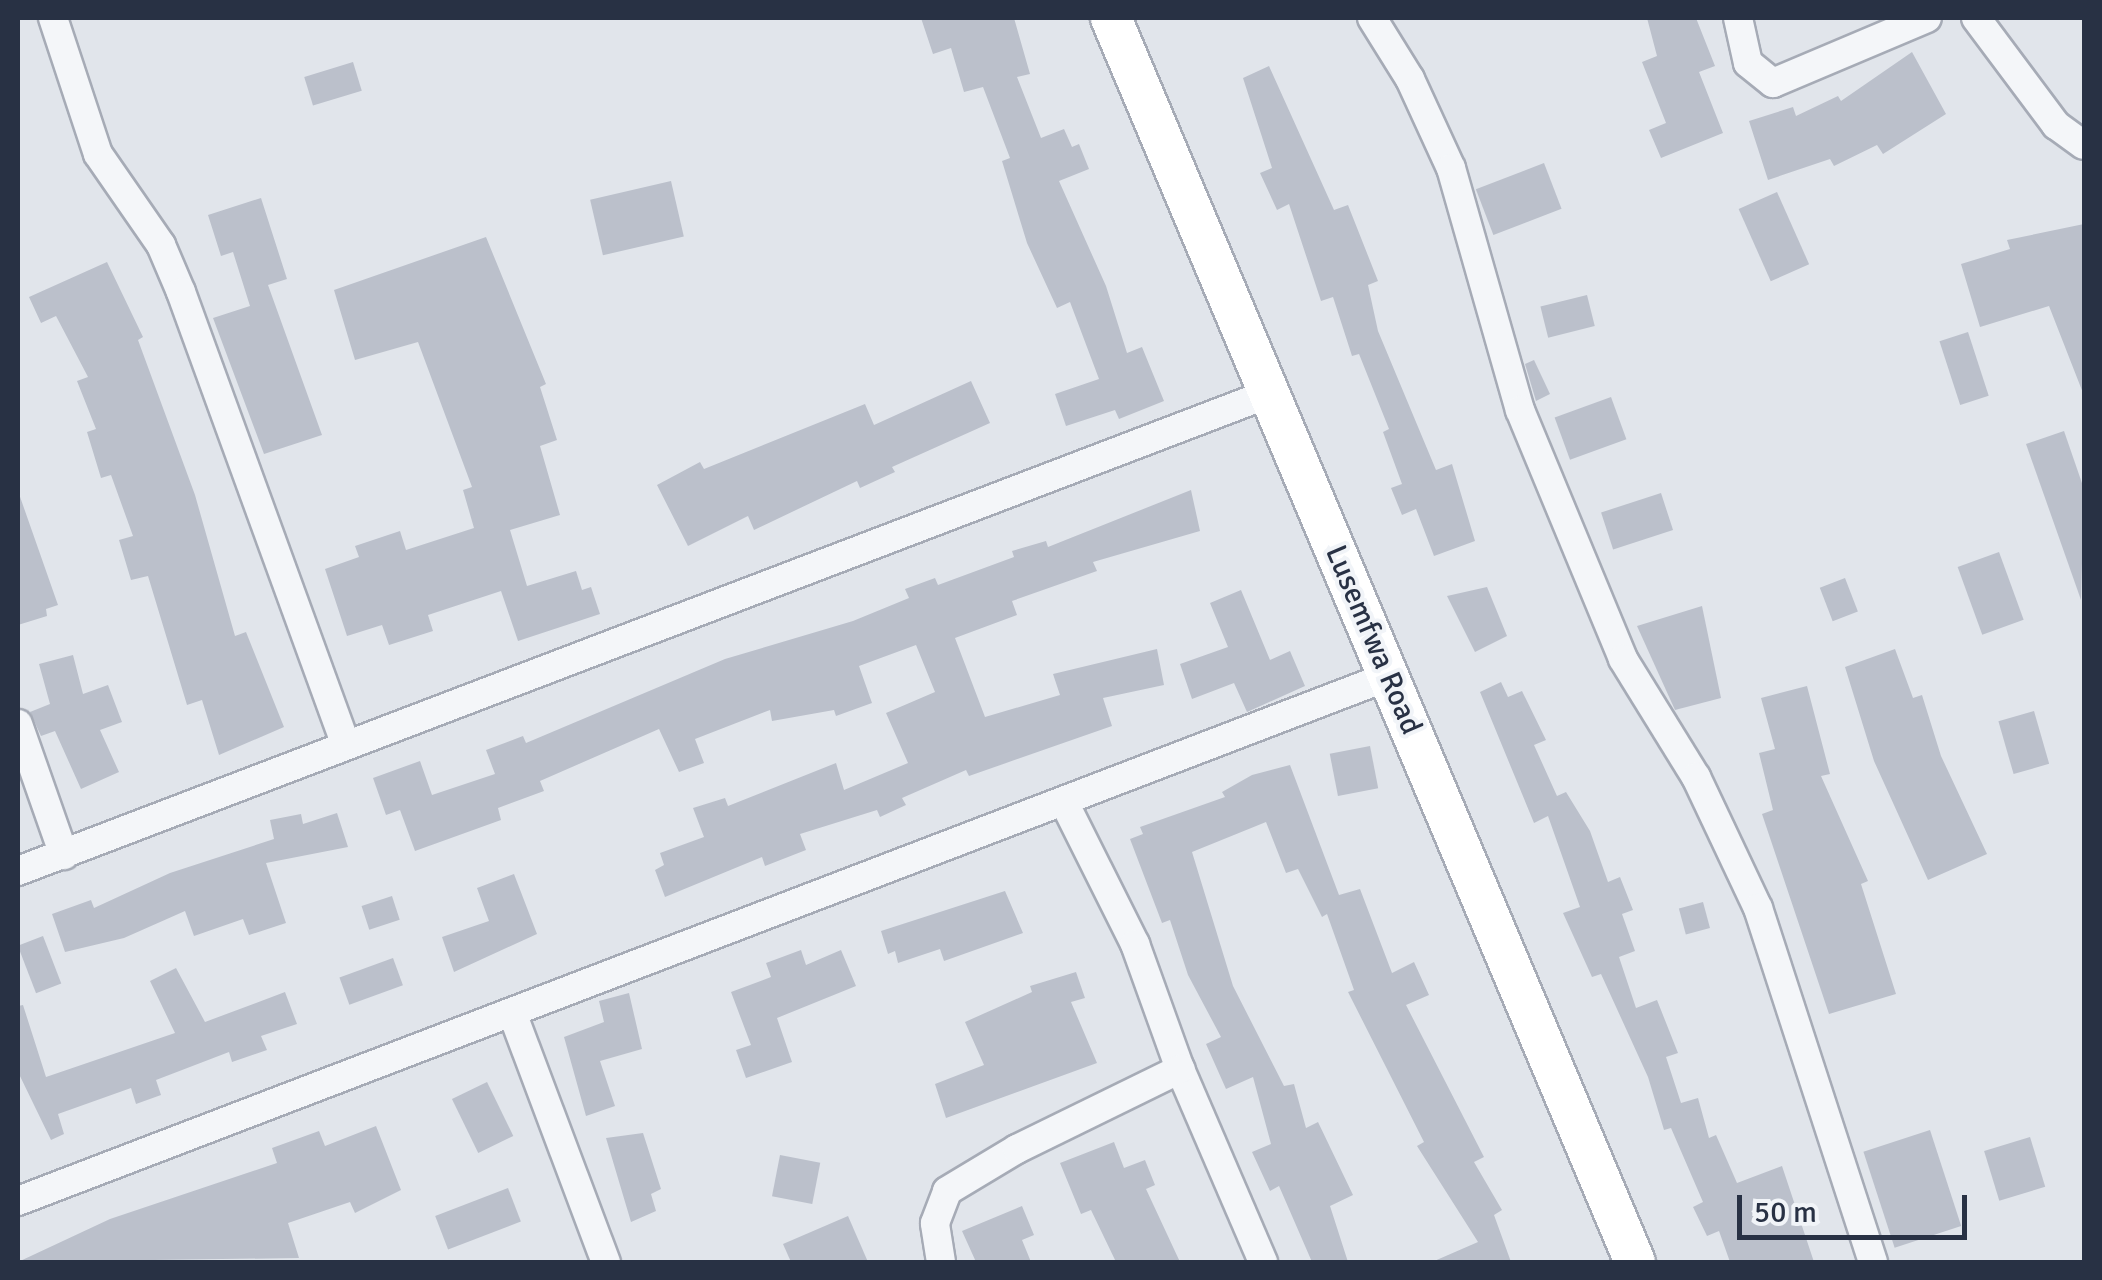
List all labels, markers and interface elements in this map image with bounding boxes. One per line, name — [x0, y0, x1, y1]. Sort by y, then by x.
street label: Lusemfwa Road — [1317, 540, 1429, 740]
scale bar — [1742, 1175, 1972, 1237]
text: 50 m — [1754, 1194, 1817, 1231]

